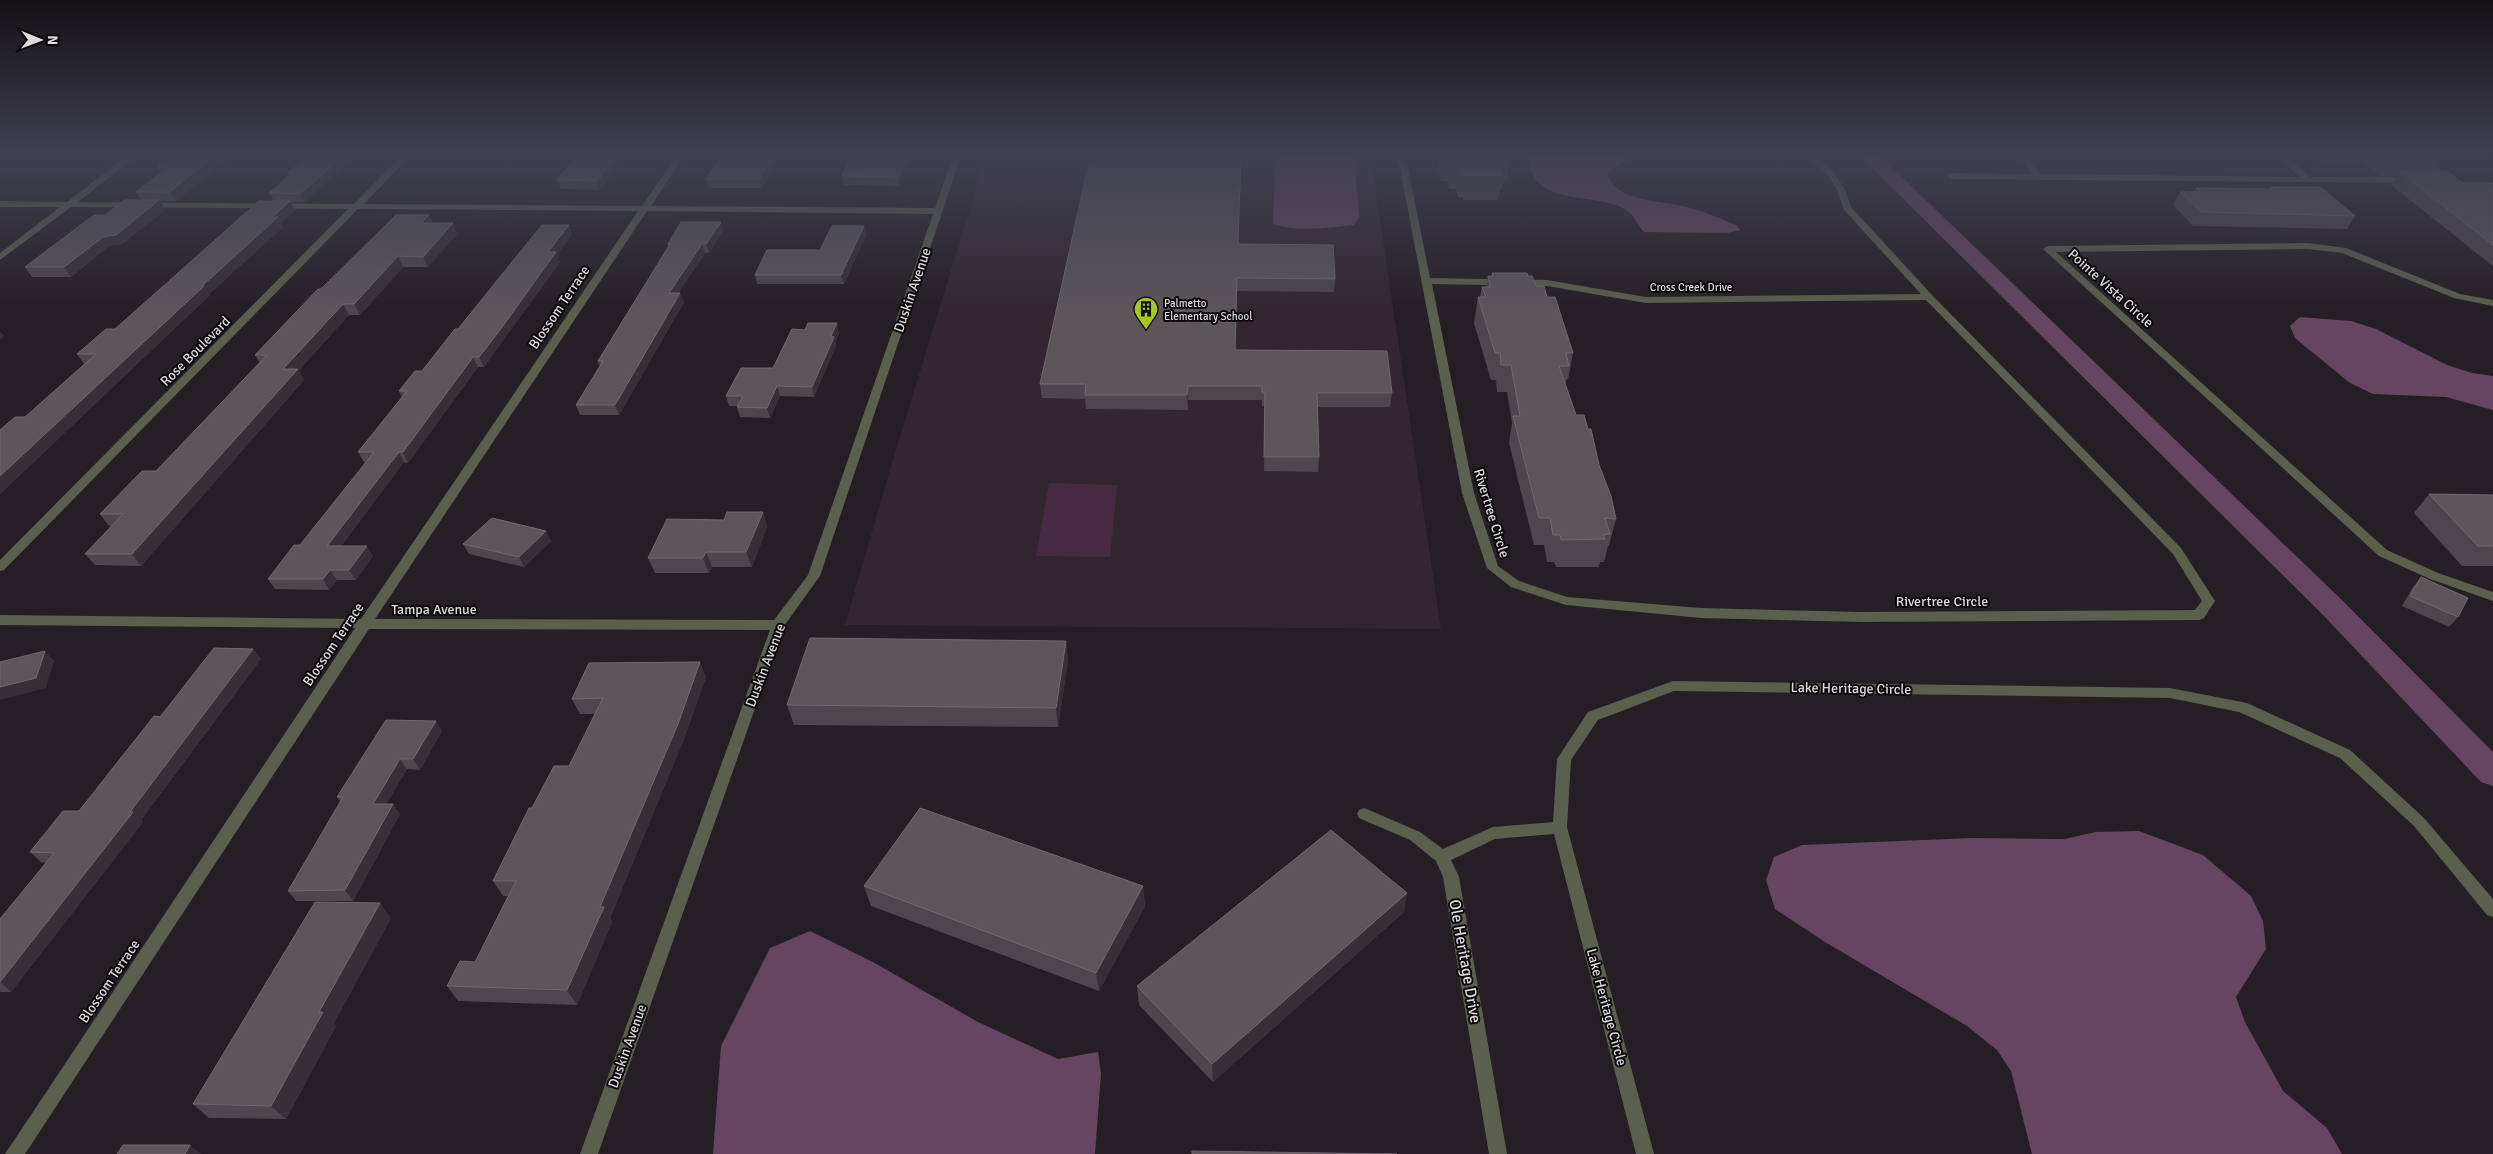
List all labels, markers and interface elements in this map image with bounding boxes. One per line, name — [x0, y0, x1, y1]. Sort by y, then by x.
north arrow — [15, 15, 65, 65]
text: N — [44, 35, 61, 45]
street label: Duskin Avenue — [890, 246, 935, 335]
street label: Pointe Vista Circle — [2065, 246, 2157, 331]
street label: Blossom Terrace — [525, 262, 594, 352]
street label: Cross Creek Drive — [1650, 281, 1732, 294]
building icon: Palmetto Elementary School — [1133, 296, 1159, 330]
place label: Palmetto Elementary School — [1164, 297, 1252, 323]
street label: Rose Boulevard — [157, 313, 234, 390]
street label: Rivertree Circle — [1470, 467, 1513, 560]
street label: Rivertree Circle — [1896, 593, 1988, 610]
street label: Blossom Terrace — [299, 599, 368, 689]
street label: Tampa Avenue — [391, 601, 477, 618]
street label: Duskin Avenue — [742, 621, 789, 709]
street label: Lake Heritage Circle — [1790, 679, 1912, 698]
street label: Ole Heritage Drive — [1444, 898, 1486, 1025]
street label: Blossom Terrace — [75, 936, 144, 1026]
street label: Lake Heritage Circle — [1583, 947, 1630, 1068]
street label: Duskin Avenue — [604, 1002, 651, 1090]

